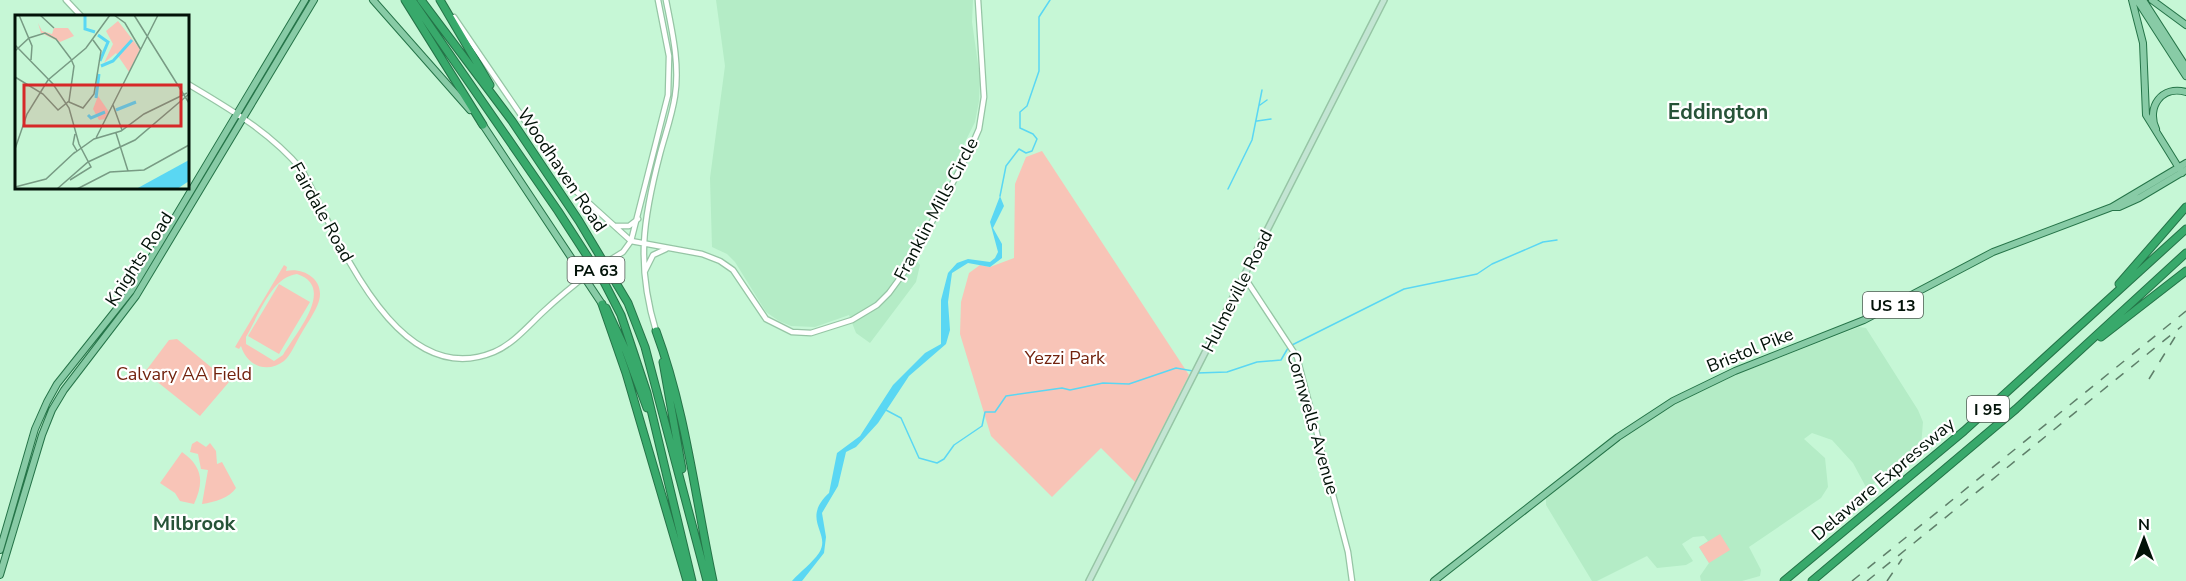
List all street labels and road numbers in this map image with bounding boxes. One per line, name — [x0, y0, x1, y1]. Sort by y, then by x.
street label: Woodhaven Road — [512, 103, 612, 237]
street label: Franklin Mills Circle — [888, 133, 984, 285]
street label: Fairdale Road — [285, 158, 359, 266]
street label: Knights Road — [100, 207, 178, 311]
street label: Hulmeville Road — [1196, 226, 1278, 356]
road number: PA 63 — [568, 257, 624, 283]
road number: US 13 — [1863, 292, 1923, 318]
street label: Bristol Pike — [1703, 322, 1797, 378]
street label: Cornwells Avenue — [1281, 349, 1345, 497]
road number: I 95 — [1967, 396, 2009, 422]
street label: Delaware Expressway — [1806, 412, 1960, 546]

